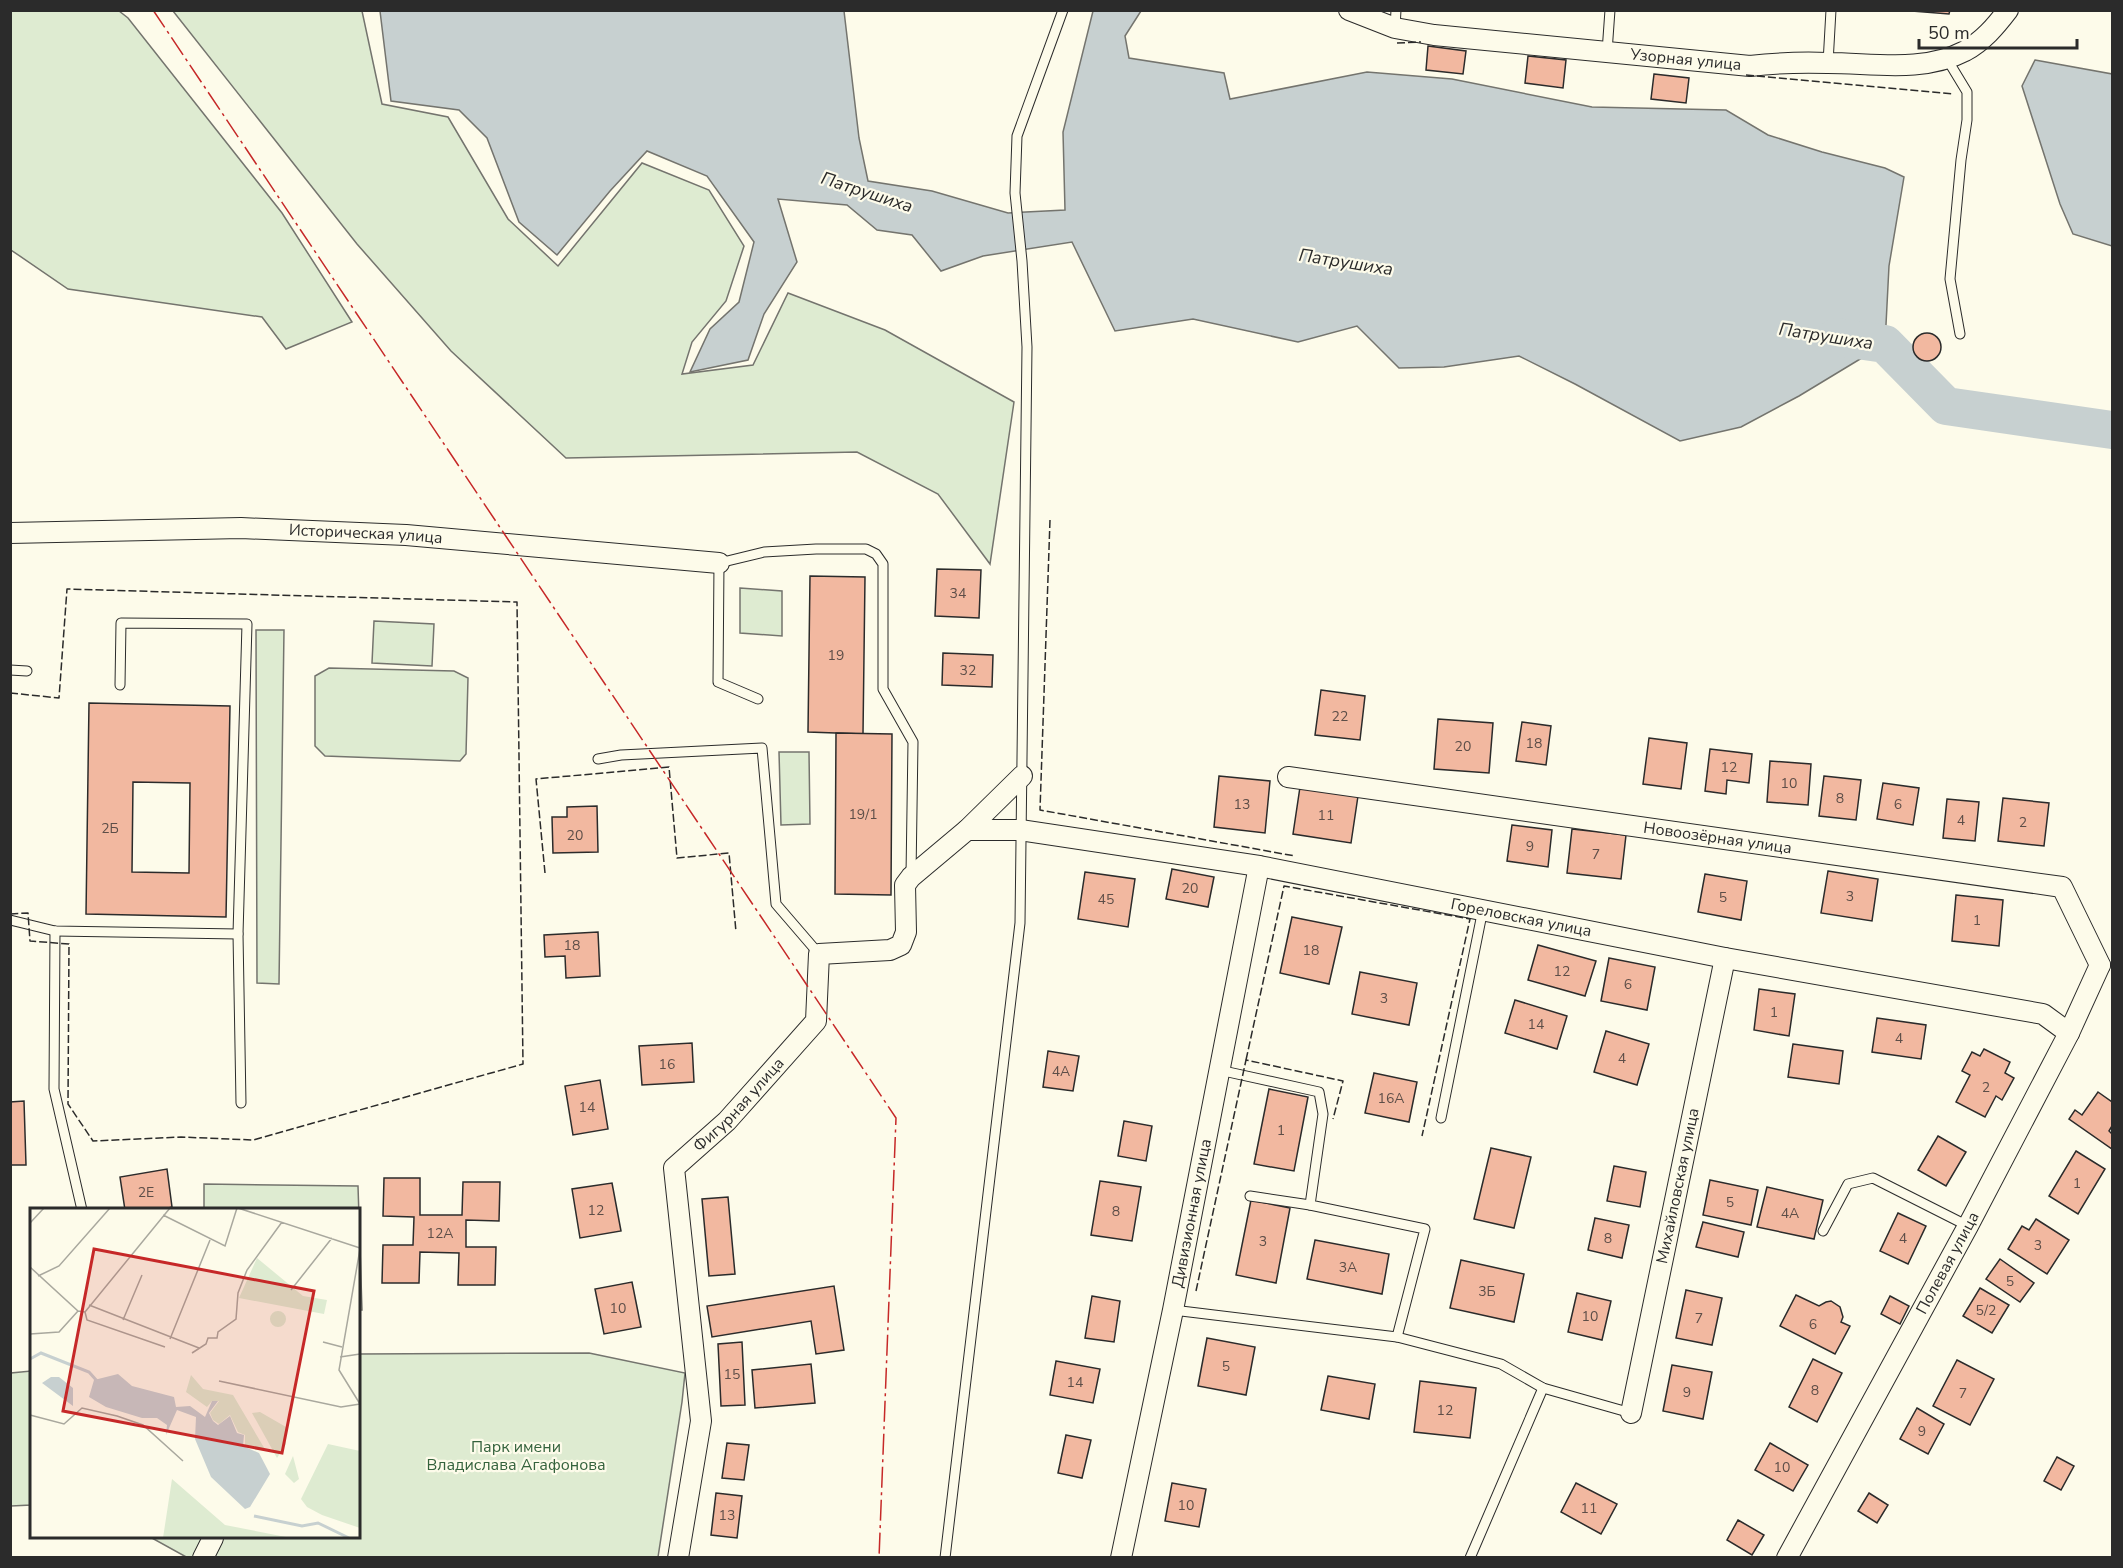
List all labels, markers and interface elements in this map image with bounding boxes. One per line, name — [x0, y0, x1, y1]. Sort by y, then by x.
scale bar — [1919, 12, 2076, 50]
text: 50 m — [1928, 21, 1970, 45]
street label: Узорная улица — [1628, 43, 1742, 76]
water label: Патрушиха — [818, 166, 916, 218]
water label: Патрушиха — [1297, 243, 1395, 281]
water label: Патрушиха — [1777, 317, 1875, 355]
street label: Историческая улица — [288, 519, 444, 549]
house number: 34 — [950, 584, 966, 603]
house number: 19 — [828, 646, 844, 665]
house number: 32 — [960, 661, 976, 680]
house number: 22 — [1332, 707, 1348, 726]
house number: 18 — [1526, 734, 1542, 753]
house number: 20 — [1455, 737, 1471, 756]
house number: 12 — [1721, 758, 1737, 777]
house number: 10 — [1781, 774, 1797, 793]
house number: 8 — [1836, 789, 1844, 808]
house number: 13 — [1234, 795, 1250, 814]
house number: 6 — [1894, 795, 1902, 814]
house number: 19/1 — [848, 805, 878, 824]
house number: 11 — [1318, 806, 1334, 825]
house number: 4 — [1957, 811, 1965, 830]
house number: 2 — [2019, 813, 2027, 832]
street label: Новоозёрная улица — [1642, 817, 1793, 859]
house number: 2Б — [101, 819, 119, 838]
house number: 20 — [567, 826, 583, 845]
house number: 9 — [1526, 837, 1534, 856]
house number: 7 — [1592, 845, 1600, 864]
house number: 20 — [1182, 879, 1198, 898]
house number: 3 — [1846, 887, 1854, 906]
house number: 5 — [1719, 888, 1727, 907]
house number: 45 — [1098, 890, 1114, 909]
street label: Гореловская улица — [1449, 893, 1594, 942]
house number: 1 — [1973, 911, 1981, 930]
house number: 18 — [564, 936, 580, 955]
house number: 18 — [1303, 941, 1319, 960]
house number: 12 — [1554, 962, 1570, 981]
house number: 6 — [1624, 975, 1632, 994]
house number: 3 — [1380, 989, 1388, 1008]
house number: 1 — [1770, 1003, 1778, 1022]
house number: 14 — [1528, 1015, 1544, 1034]
house number: 4 — [1895, 1029, 1903, 1048]
house number: 4 — [1618, 1049, 1626, 1068]
street label: Фигурная улица — [688, 1053, 789, 1157]
house number: 16 — [659, 1055, 675, 1074]
house number: 4А — [1052, 1062, 1070, 1081]
house number: 2 — [1982, 1078, 1990, 1097]
house number: 16А — [1377, 1089, 1405, 1108]
house number: 14 — [579, 1098, 595, 1117]
street label: Михайловская улица — [1651, 1106, 1705, 1266]
house number: 1 — [1277, 1121, 1285, 1140]
street label: Дивизионная улица — [1167, 1137, 1217, 1289]
house number: 1 — [2073, 1174, 2081, 1193]
house number: 2Е — [138, 1183, 154, 1202]
house number: 5 — [1726, 1193, 1734, 1212]
house number: 12 — [588, 1201, 604, 1220]
house number: 8 — [1112, 1202, 1120, 1221]
house number: 4А — [1781, 1204, 1799, 1223]
inset map — [30, 1208, 360, 1538]
street label: Полевая улица — [1911, 1208, 1985, 1318]
house number: 12А — [426, 1224, 454, 1243]
house number: 8 — [1604, 1229, 1612, 1248]
house number: 4 — [1899, 1229, 1907, 1248]
house number: 3 — [1259, 1232, 1267, 1251]
house number: 3 — [2034, 1236, 2042, 1255]
house number: 3А — [1339, 1258, 1357, 1277]
house number: 5 — [2006, 1272, 2014, 1291]
house number: 3Б — [1478, 1282, 1496, 1301]
house number: 10 — [610, 1299, 626, 1318]
house number: 5/2 — [1976, 1301, 1996, 1320]
house number: 10 — [1582, 1307, 1598, 1326]
house number: 7 — [1695, 1309, 1703, 1328]
house number: 6 — [1809, 1315, 1817, 1334]
house number: 5 — [1222, 1357, 1230, 1376]
house number: 15 — [724, 1365, 740, 1384]
house number: 14 — [1067, 1373, 1083, 1392]
house number: 8 — [1811, 1381, 1819, 1400]
house number: 9 — [1683, 1383, 1691, 1402]
house number: 7 — [1959, 1384, 1967, 1403]
house number: 12 — [1437, 1401, 1453, 1420]
house number: 9 — [1918, 1422, 1926, 1441]
park label: Парк имени Владислава Агафонова — [426, 1436, 606, 1476]
house number: 10 — [1774, 1458, 1790, 1477]
house number: 10 — [1178, 1496, 1194, 1515]
house number: 11 — [1581, 1499, 1597, 1518]
house number: 13 — [719, 1506, 735, 1525]

